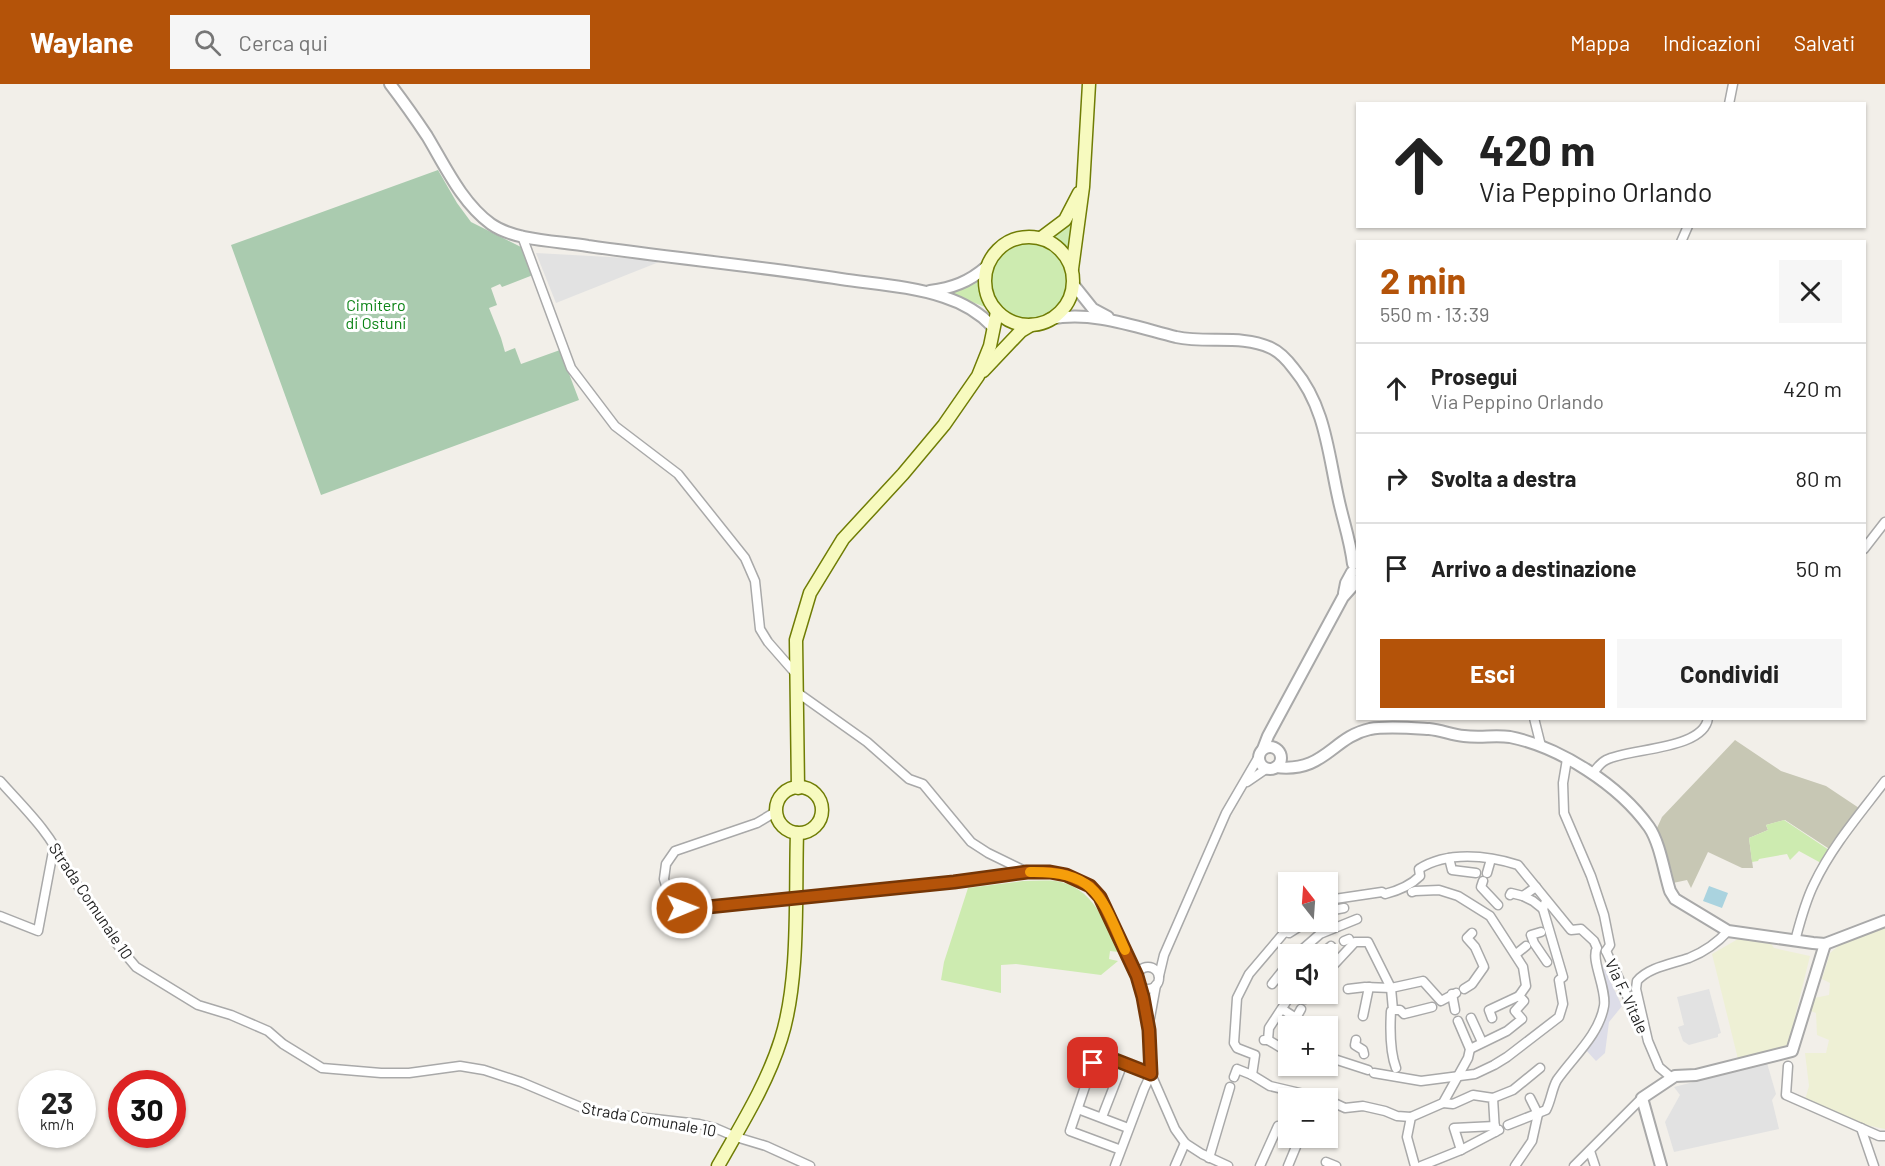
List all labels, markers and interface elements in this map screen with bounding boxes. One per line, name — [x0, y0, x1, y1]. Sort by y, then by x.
search box — [170, 15, 590, 69]
text: Waylane — [30, 25, 134, 59]
icon: search — [191, 26, 224, 59]
text: Cerca qui — [239, 29, 328, 55]
text: Mappa — [1570, 30, 1630, 55]
text: Indicazioni — [1663, 30, 1761, 55]
text: Salvati — [1794, 30, 1855, 55]
text: 420 m — [1479, 124, 1595, 174]
icon: ahead — [1380, 126, 1458, 204]
text: Via Peppino Orlando — [1479, 175, 1713, 207]
text: 2 min — [1380, 258, 1466, 301]
button: close — [1779, 260, 1842, 323]
park label: Cimitero di Ostuni — [346, 295, 406, 332]
text: 550 m · 13:39 — [1380, 302, 1489, 326]
text: Prosegui — [1431, 363, 1517, 389]
icon: ahead — [1380, 372, 1413, 405]
text: 420 m — [1783, 375, 1842, 401]
text: Via Peppino Orlando — [1431, 389, 1604, 413]
icon: right — [1380, 462, 1413, 495]
text: Svolta a destra — [1431, 465, 1576, 491]
text: 80 m — [1796, 465, 1842, 491]
icon: arrive — [1380, 552, 1413, 585]
text: Arrivo a destinazione — [1431, 555, 1637, 581]
text: 50 m — [1796, 555, 1842, 581]
button: Esci — [1380, 639, 1605, 708]
button: Condividi — [1617, 639, 1842, 708]
street label: Strada Comunale 10 — [45, 839, 137, 963]
north arrow — [1278, 872, 1338, 932]
map controls — [1278, 872, 1338, 1148]
position arrow — [650, 876, 714, 940]
button: sound — [1278, 944, 1338, 1004]
street label: Via F. Vitale — [1602, 955, 1653, 1036]
button: + — [1278, 1016, 1338, 1076]
pin — [1067, 1037, 1118, 1088]
icon: arrive — [1076, 1046, 1109, 1079]
speed limit sign: 30 — [108, 1070, 186, 1148]
text: 23 — [41, 1084, 73, 1120]
button: − — [1278, 1088, 1338, 1148]
street label: Strada Comunale 10 — [580, 1097, 718, 1140]
text: km/h — [40, 1115, 74, 1133]

